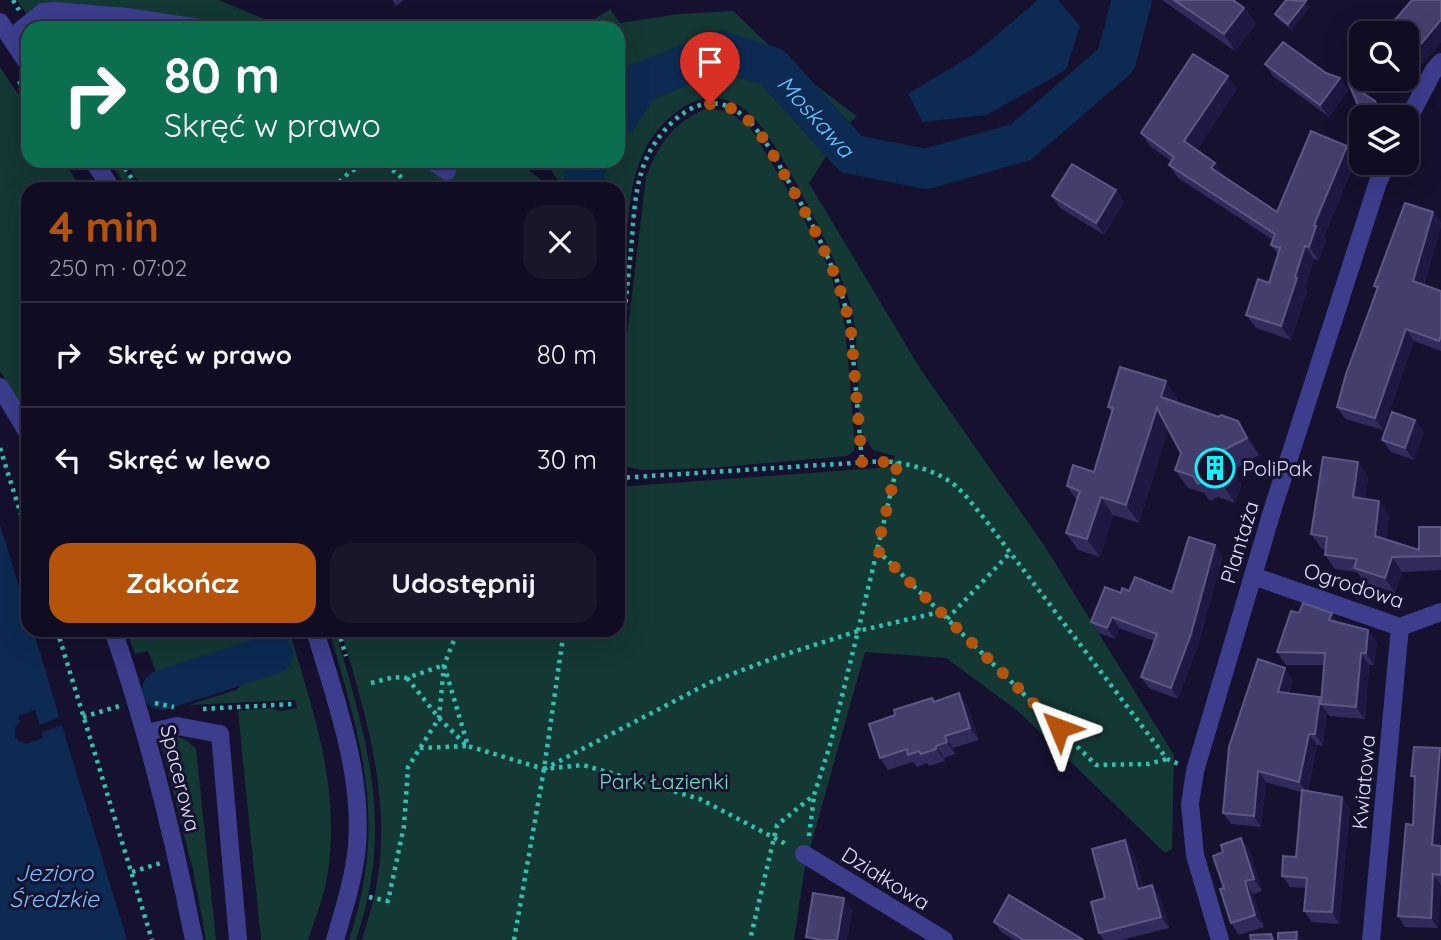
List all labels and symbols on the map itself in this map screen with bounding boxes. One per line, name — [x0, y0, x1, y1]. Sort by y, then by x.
pin — [680, 32, 740, 104]
water label: Moskawa — [772, 69, 862, 164]
building icon: PoliPak — [1194, 447, 1236, 489]
place label: PoliPak — [1242, 455, 1313, 481]
street label: Plantaża — [1214, 498, 1264, 586]
street label: Ogrodowa — [1301, 557, 1407, 613]
position arrow — [1022, 691, 1096, 765]
street label: Spacerowa — [155, 722, 207, 834]
street label: Kwiatowa — [1346, 733, 1380, 831]
park label: Park Łazienki — [599, 768, 729, 794]
street label: Działkowa — [837, 841, 935, 915]
water label: Jezioro Średzkie — [9, 858, 100, 913]

